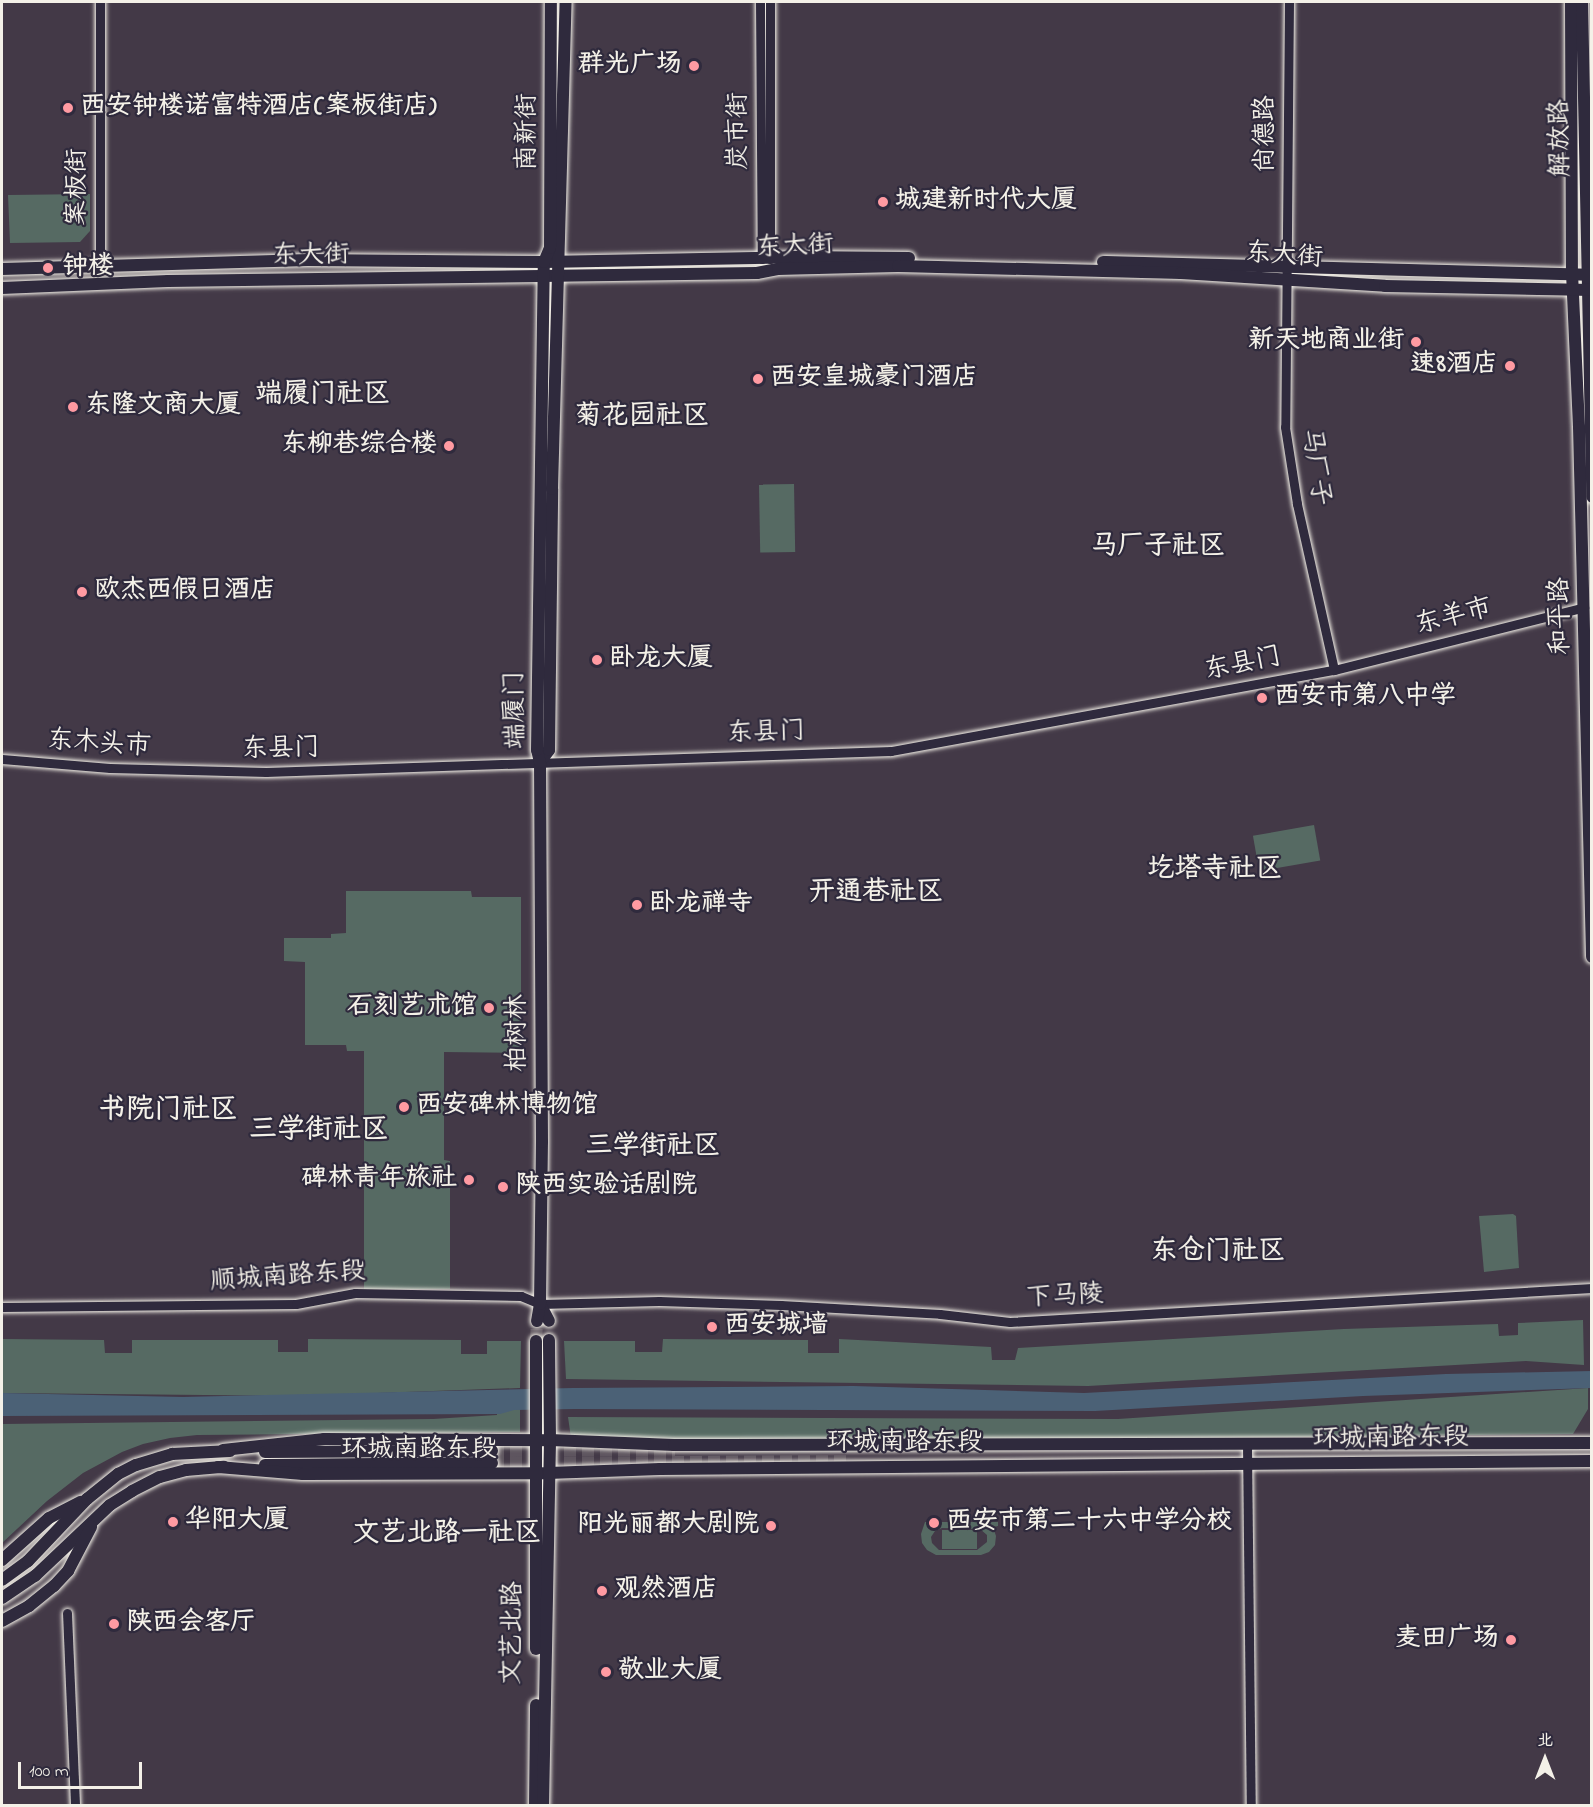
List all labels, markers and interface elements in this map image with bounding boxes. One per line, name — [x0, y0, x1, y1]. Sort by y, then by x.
place label: 群光广场 — [578, 50, 682, 82]
marker: 群光广场 — [687, 59, 701, 73]
place label: 西安钟楼诺富特酒店(案板街店) — [80, 92, 437, 124]
street label: 炭市街 — [724, 92, 756, 170]
street label: 南新街 — [513, 93, 545, 171]
street label: 尚德路 — [1251, 95, 1283, 173]
street label: 解放路 — [1546, 99, 1578, 177]
marker: 西安钟楼诺富特酒店(案板街店) — [61, 101, 75, 115]
street label: 案板街 — [63, 148, 95, 226]
place label: 城建新时代大厦 — [895, 186, 1077, 218]
marker: 城建新时代大厦 — [876, 195, 890, 209]
street label: 东大街 — [755, 230, 835, 266]
street label: 东大街 — [1244, 239, 1324, 275]
street label: 东大街 — [272, 241, 350, 273]
place label: 钟楼 — [62, 252, 114, 284]
marker: 钟楼 — [39, 259, 57, 277]
place label: 新天地商业街 — [1248, 326, 1404, 358]
marker: 新天地商业街 — [1409, 335, 1423, 349]
place label: 速8酒店 — [1410, 350, 1498, 382]
marker: 速8酒店 — [1503, 359, 1517, 373]
place label: 西安皇城豪门酒店 — [770, 363, 978, 395]
marker: 西安皇城豪门酒店 — [751, 372, 765, 386]
district label: 端履门社区 — [256, 379, 390, 411]
place label: 东隆文商大厦 — [85, 391, 241, 423]
marker: 东隆文商大厦 — [66, 400, 80, 414]
district label: 菊花园社区 — [575, 401, 709, 433]
street label: 马厂子 — [1293, 426, 1335, 508]
place label: 东柳巷综合楼 — [281, 430, 437, 462]
marker: 东柳巷综合楼 — [442, 439, 456, 453]
district label: 马厂子社区 — [1091, 531, 1225, 563]
place label: 欧杰西假日酒店 — [94, 576, 276, 608]
street label: 和平路 — [1546, 577, 1578, 655]
marker: 欧杰西假日酒店 — [75, 585, 89, 599]
street label: 东羊市 — [1412, 593, 1496, 643]
street label: 东县门 — [1202, 642, 1284, 688]
place label: 卧龙大厦 — [609, 644, 713, 676]
marker: 卧龙大厦 — [590, 653, 604, 667]
street label: 端履门 — [501, 671, 533, 749]
place label: 西安市第八中学 — [1274, 682, 1456, 714]
marker: 西安市第八中学 — [1255, 691, 1269, 705]
street label: 东县门 — [726, 717, 806, 751]
street label: 东木头市 — [46, 726, 152, 764]
street label: 东县门 — [242, 734, 320, 766]
district label: 圪塔寺社区 — [1148, 854, 1282, 886]
district label: 开通巷社区 — [809, 877, 943, 909]
place label: 卧龙禅寺 — [649, 889, 753, 921]
marker: 卧龙禅寺 — [630, 898, 644, 912]
place label: 石刻艺术馆 — [347, 992, 477, 1024]
street label: 柏树林 — [503, 994, 535, 1072]
marker: 石刻艺术馆 — [482, 1001, 496, 1015]
place label: 西安碑林博物馆 — [416, 1091, 598, 1123]
district label: 书院门社区 — [98, 1094, 238, 1128]
marker: 西安碑林博物馆 — [397, 1100, 411, 1114]
district label: 三学街社区 — [249, 1114, 389, 1148]
district label: 三学街社区 — [586, 1131, 720, 1163]
place label: 碑林青年旅社 — [301, 1164, 457, 1196]
place label: 陕西实验话剧院 — [515, 1171, 697, 1203]
marker: 碑林青年旅社 — [462, 1173, 476, 1187]
marker: 陕西实验话剧院 — [496, 1180, 510, 1194]
district label: 东仓门社区 — [1151, 1236, 1285, 1268]
street label: 顺城南路东段 — [209, 1257, 367, 1299]
street label: 下马陵 — [1025, 1280, 1105, 1316]
place label: 西安城墙 — [724, 1311, 828, 1343]
marker: 西安城墙 — [705, 1320, 719, 1334]
street label: 环城南路东段 — [1313, 1423, 1469, 1457]
street label: 环城南路东段 — [827, 1428, 983, 1460]
street label: 环城南路东段 — [341, 1435, 497, 1467]
place label: 华阳大厦 — [185, 1506, 289, 1538]
place label: 西安市第二十六中学分校 — [946, 1507, 1232, 1539]
place label: 阳光丽都大剧院 — [577, 1510, 759, 1542]
marker: 华阳大厦 — [166, 1515, 180, 1529]
marker: 西安市第二十六中学分校 — [927, 1516, 941, 1530]
district label: 文艺北路一社区 — [353, 1518, 541, 1550]
marker: 阳光丽都大剧院 — [764, 1519, 778, 1533]
place label: 观然酒店 — [614, 1575, 718, 1607]
street label: 文艺北路 — [497, 1581, 531, 1685]
marker: 观然酒店 — [595, 1584, 609, 1598]
place label: 陕西会客厅 — [126, 1608, 256, 1640]
marker: 陕西会客厅 — [107, 1617, 121, 1631]
place label: 麦田广场 — [1395, 1624, 1499, 1656]
marker: 麦田广场 — [1504, 1633, 1518, 1647]
place label: 敬业大厦 — [618, 1656, 722, 1688]
marker: 敬业大厦 — [599, 1665, 613, 1679]
north arrow — [1515, 1729, 1575, 1789]
text: 北 — [1537, 1729, 1553, 1753]
scale bar — [21, 1750, 146, 1788]
text: 100 m — [29, 1759, 69, 1785]

